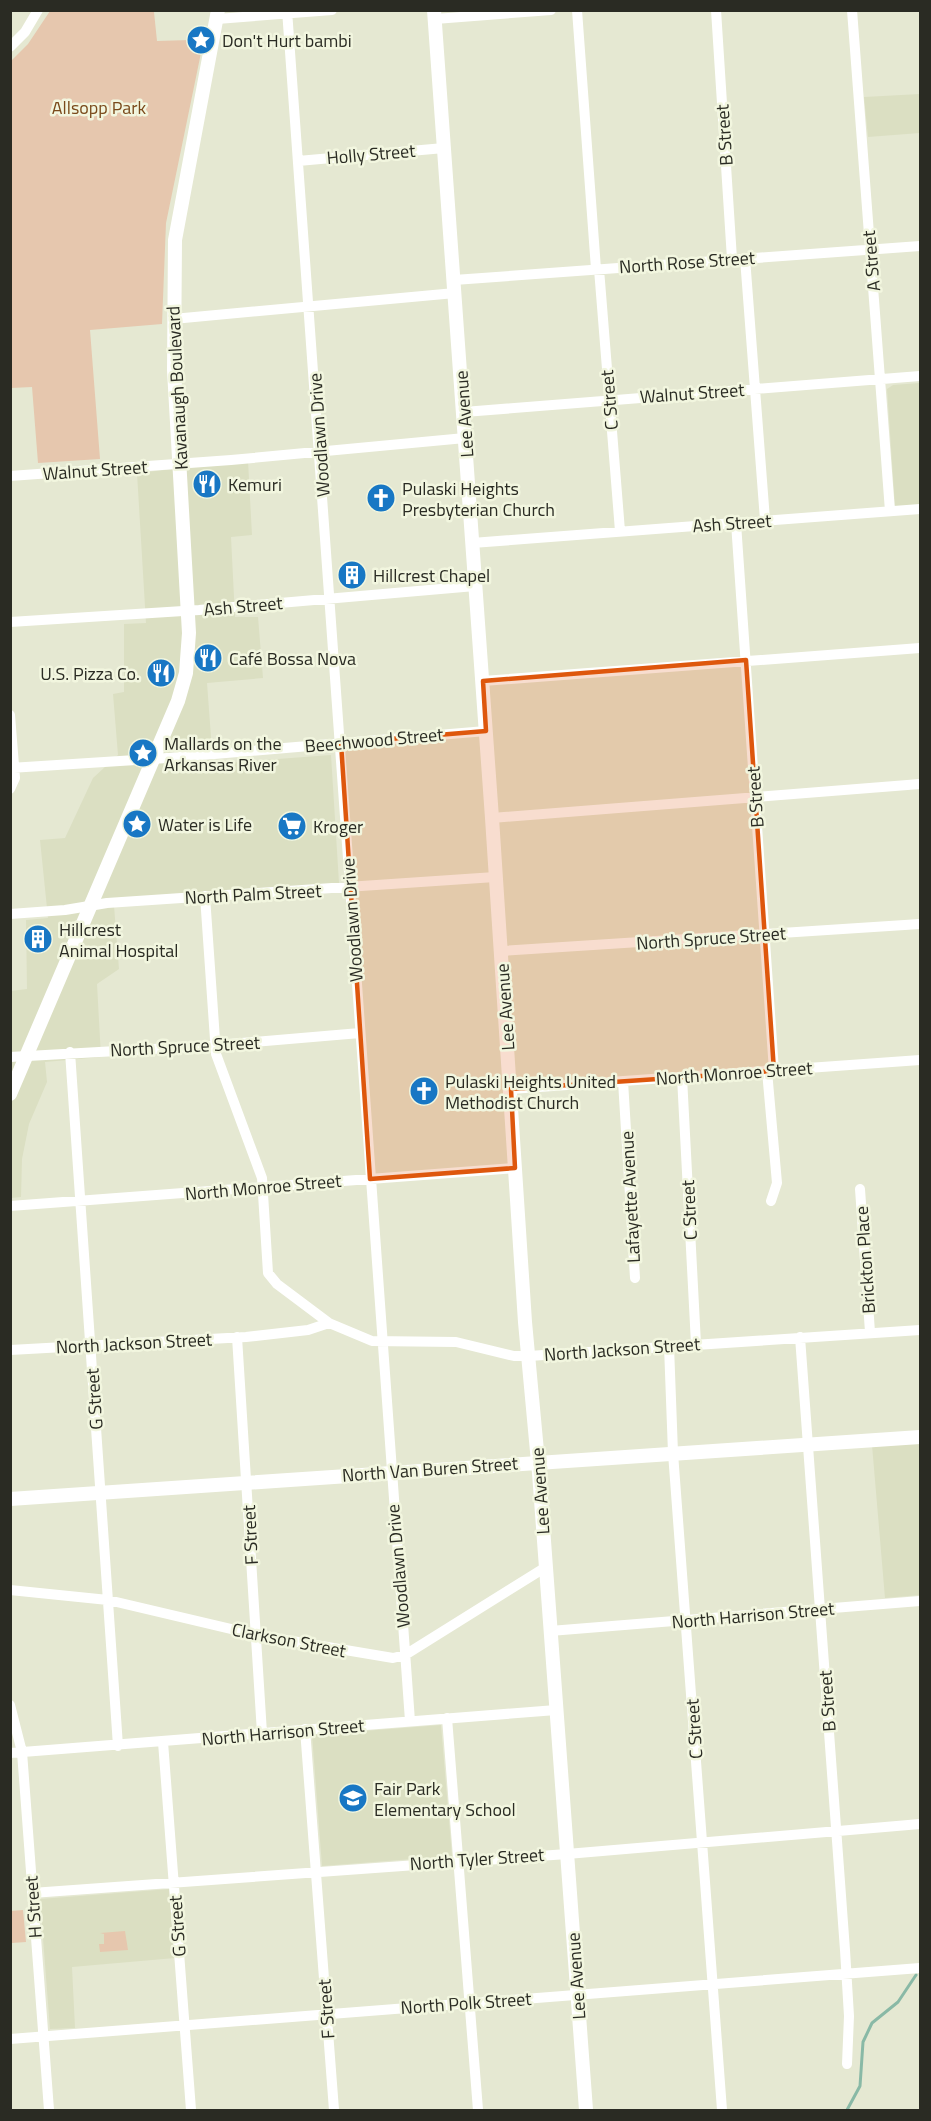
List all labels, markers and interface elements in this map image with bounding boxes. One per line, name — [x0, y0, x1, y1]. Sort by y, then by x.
place icon: Don't Hurt bambi — [185, 24, 217, 56]
place label: Don't Hurt bambi — [222, 27, 352, 54]
park label: Allsopp Park — [52, 94, 147, 121]
street label: B Street — [708, 103, 740, 167]
street label: Holly Street — [326, 137, 417, 171]
street label: A Street — [855, 229, 887, 293]
street label: North Rose Street — [618, 244, 756, 280]
street label: Kavanaugh Boulevard — [159, 305, 195, 471]
street label: C Street — [593, 368, 625, 431]
street label: Lee Avenue — [447, 370, 481, 458]
street label: Woodlawn Drive — [301, 372, 337, 498]
street label: Walnut Street — [639, 376, 746, 410]
street label: Walnut Street — [42, 453, 149, 487]
restaurant icon: Kemuri — [191, 468, 223, 500]
place label: Kemuri — [228, 471, 282, 498]
place label: Pulaski Heights Presbyterian Church — [402, 475, 555, 523]
church icon: Pulaski Heights Presbyterian Church — [365, 482, 397, 514]
street label: Ash Street — [692, 507, 773, 539]
building icon: Hillcrest Chapel — [336, 559, 368, 591]
place label: Hillcrest Chapel — [373, 562, 490, 589]
street label: Ash Street — [202, 589, 284, 623]
restaurant icon: Café Bossa Nova — [192, 642, 224, 674]
place label: Café Bossa Nova — [229, 645, 356, 672]
restaurant icon: U.S. Pizza Co. — [145, 657, 177, 689]
place label: U.S. Pizza Co. — [40, 660, 140, 687]
street label: Beechwood Street — [303, 720, 445, 760]
place label: Mallards on the Arkansas River — [164, 730, 282, 778]
place icon: Mallards on the Arkansas River — [127, 737, 159, 769]
street label: B Street — [739, 765, 771, 829]
place icon: Water is Life — [121, 808, 153, 840]
supermarket icon: Kroger — [276, 810, 308, 842]
place label: Water is Life — [158, 811, 252, 838]
place label: Kroger — [313, 813, 363, 840]
street label: Woodlawn Drive — [334, 857, 370, 983]
street label: North Palm Street — [184, 877, 323, 911]
place label: Hillcrest Animal Hospital — [59, 916, 178, 964]
street label: North Spruce Street — [635, 919, 787, 957]
building icon: Hillcrest Animal Hospital — [22, 923, 54, 955]
street label: Lee Avenue — [488, 963, 522, 1051]
street label: North Spruce Street — [109, 1029, 261, 1063]
street label: North Monroe Street — [655, 1054, 814, 1092]
place label: Pulaski Heights United Methodist Church — [445, 1068, 616, 1116]
church icon: Pulaski Heights United Methodist Church — [408, 1075, 440, 1107]
street label: Lafayette Avenue — [613, 1130, 647, 1264]
street label: North Monroe Street — [184, 1167, 343, 1207]
street label: C Street — [674, 1179, 704, 1241]
street label: Brickton Place — [848, 1205, 882, 1315]
street label: North Jackson Street — [55, 1325, 213, 1361]
street label: North Jackson Street — [543, 1330, 702, 1368]
street label: G Street — [78, 1367, 110, 1431]
street label: Lee Avenue — [523, 1447, 557, 1535]
street label: North Van Buren Street — [341, 1449, 520, 1489]
street label: Woodlawn Drive — [379, 1503, 417, 1629]
street label: F Street — [235, 1504, 265, 1566]
street label: North Harrison Street — [671, 1594, 836, 1636]
street label: Clarkson Street — [230, 1616, 349, 1664]
street label: B Street — [811, 1669, 843, 1733]
street label: C Street — [678, 1697, 710, 1760]
street label: North Harrison Street — [201, 1711, 366, 1753]
place label: Fair Park Elementary School — [374, 1775, 516, 1823]
school or university icon: Fair Park Elementary School — [337, 1782, 369, 1814]
street label: North Tyler Street — [409, 1841, 546, 1877]
street label: H Street — [17, 1874, 49, 1939]
street label: G Street — [161, 1894, 193, 1958]
street label: Lee Avenue — [559, 1932, 593, 2020]
street label: F Street — [310, 1978, 342, 2040]
street label: North Polk Street — [400, 1985, 533, 2021]

